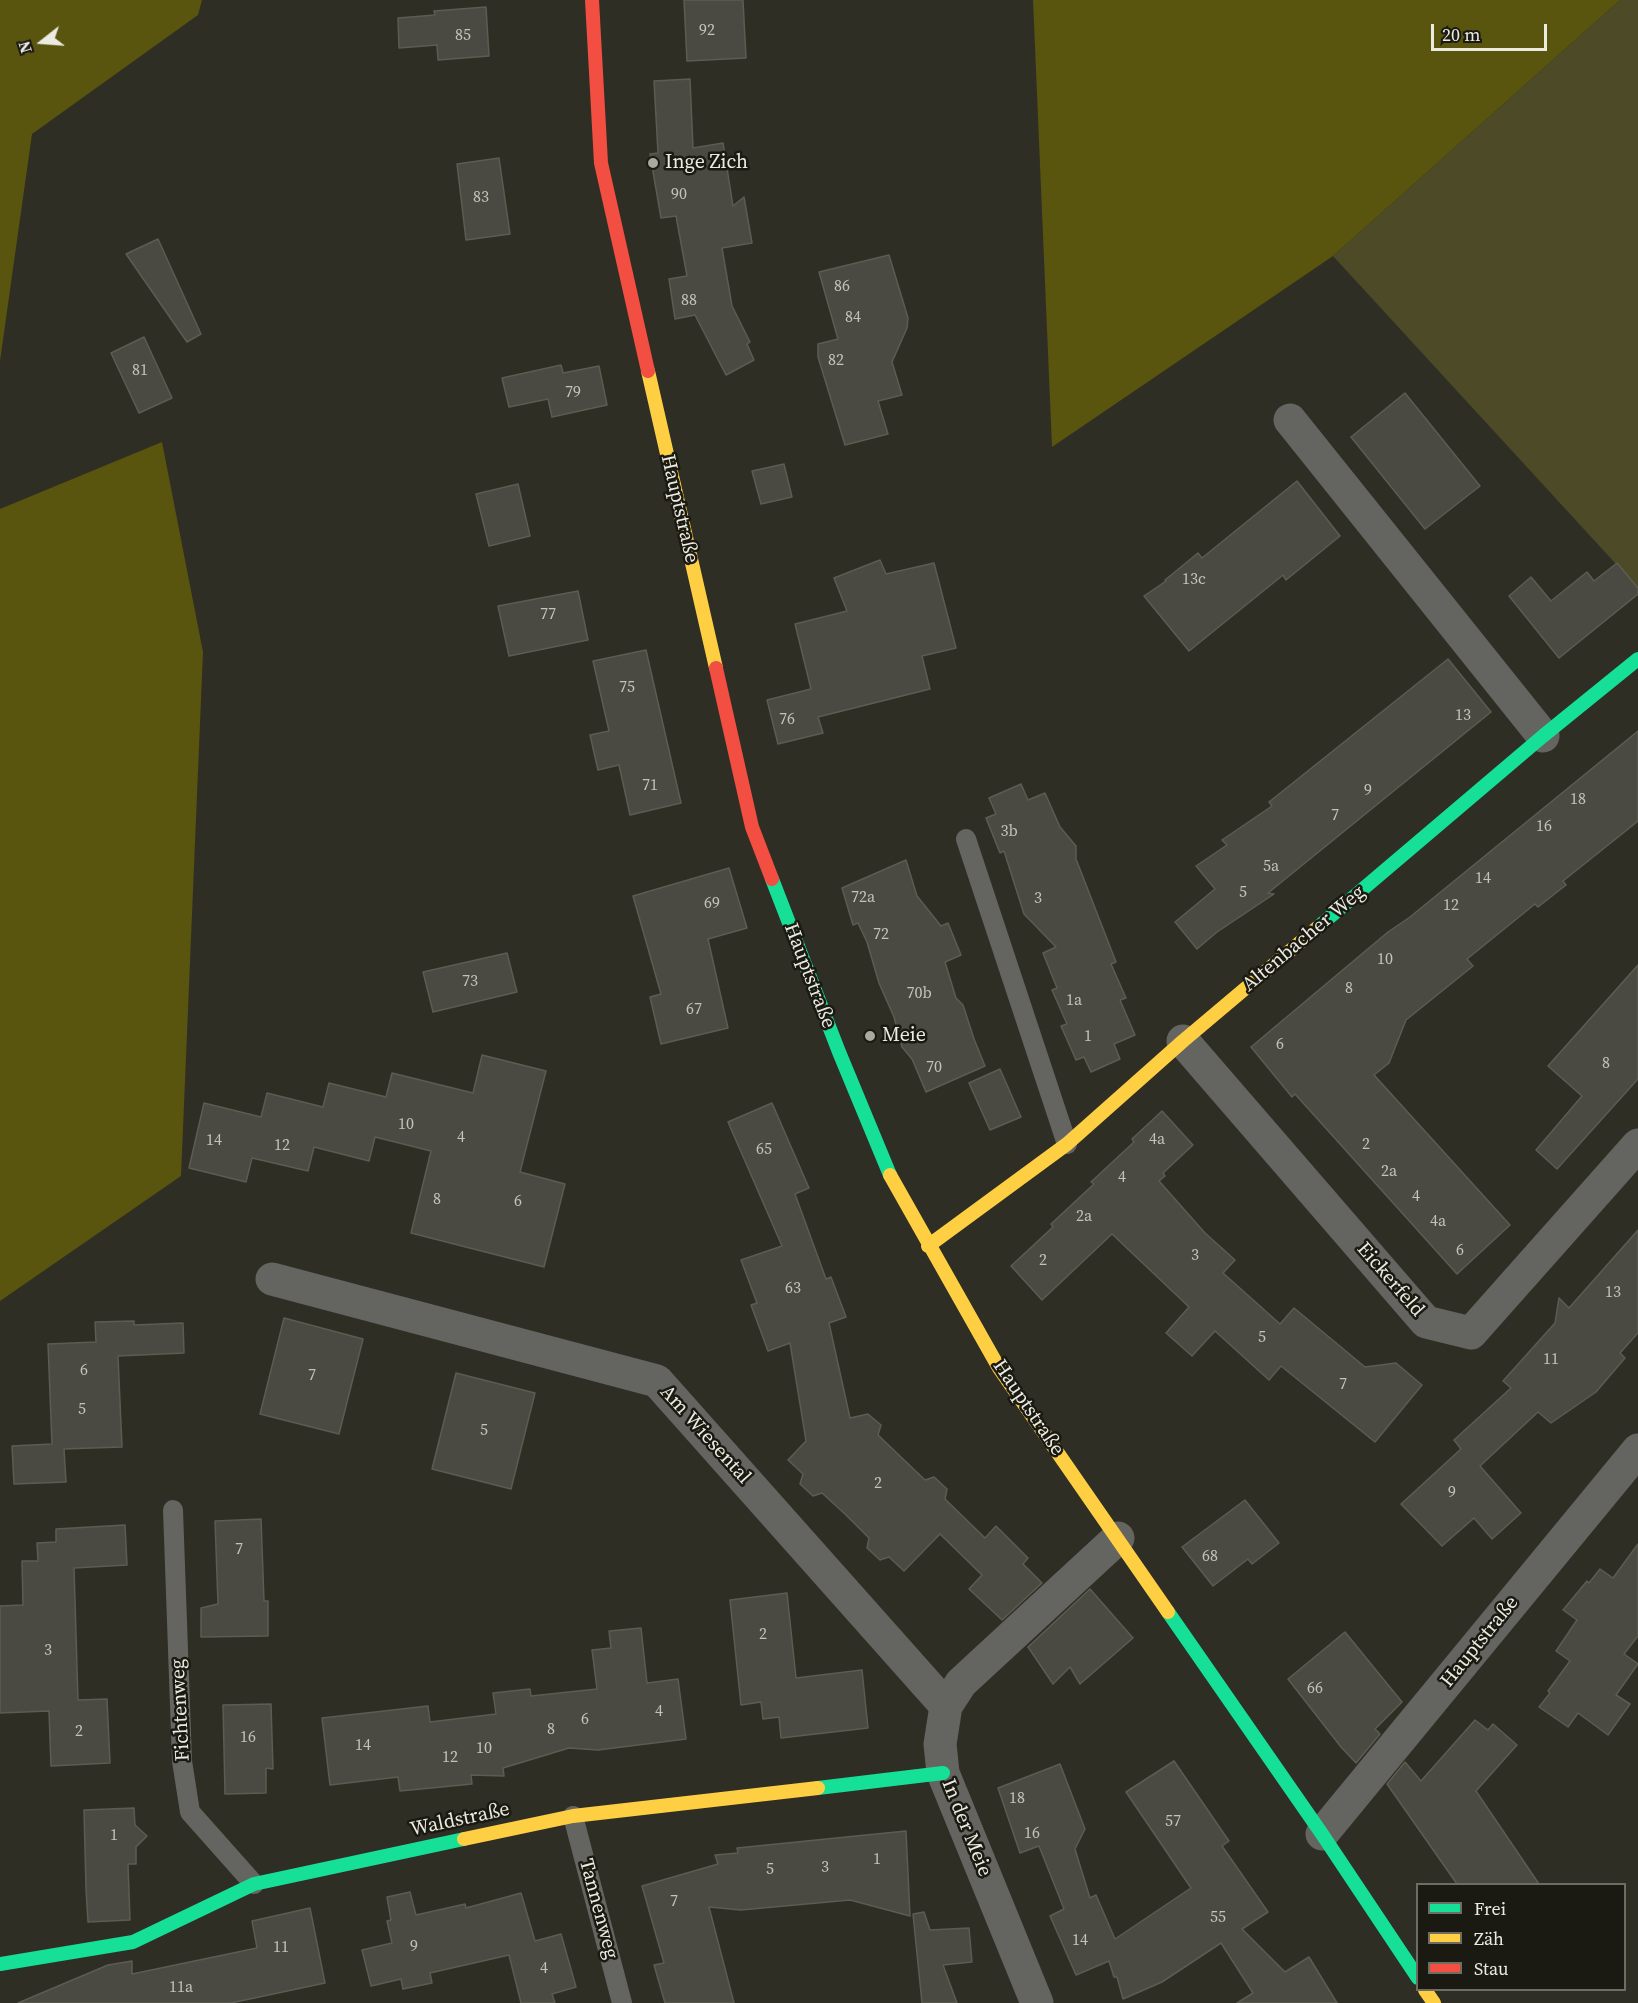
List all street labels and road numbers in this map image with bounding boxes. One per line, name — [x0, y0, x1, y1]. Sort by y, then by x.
street label: Hauptstraße — [655, 452, 703, 566]
street label: Altenbacher Weg — [1238, 881, 1370, 997]
street label: Hauptstraße — [778, 920, 840, 1032]
street label: Eickerfeld — [1351, 1238, 1429, 1322]
street label: Hauptstraße — [987, 1355, 1069, 1461]
street label: Am Wiesental — [654, 1381, 756, 1489]
street label: Hauptstraße — [1436, 1591, 1524, 1693]
street label: Fichtenweg — [166, 1658, 196, 1762]
street label: In der Meie — [936, 1776, 996, 1880]
street label: Waldstraße — [408, 1798, 512, 1842]
street label: Tannenweg — [573, 1856, 623, 1962]

